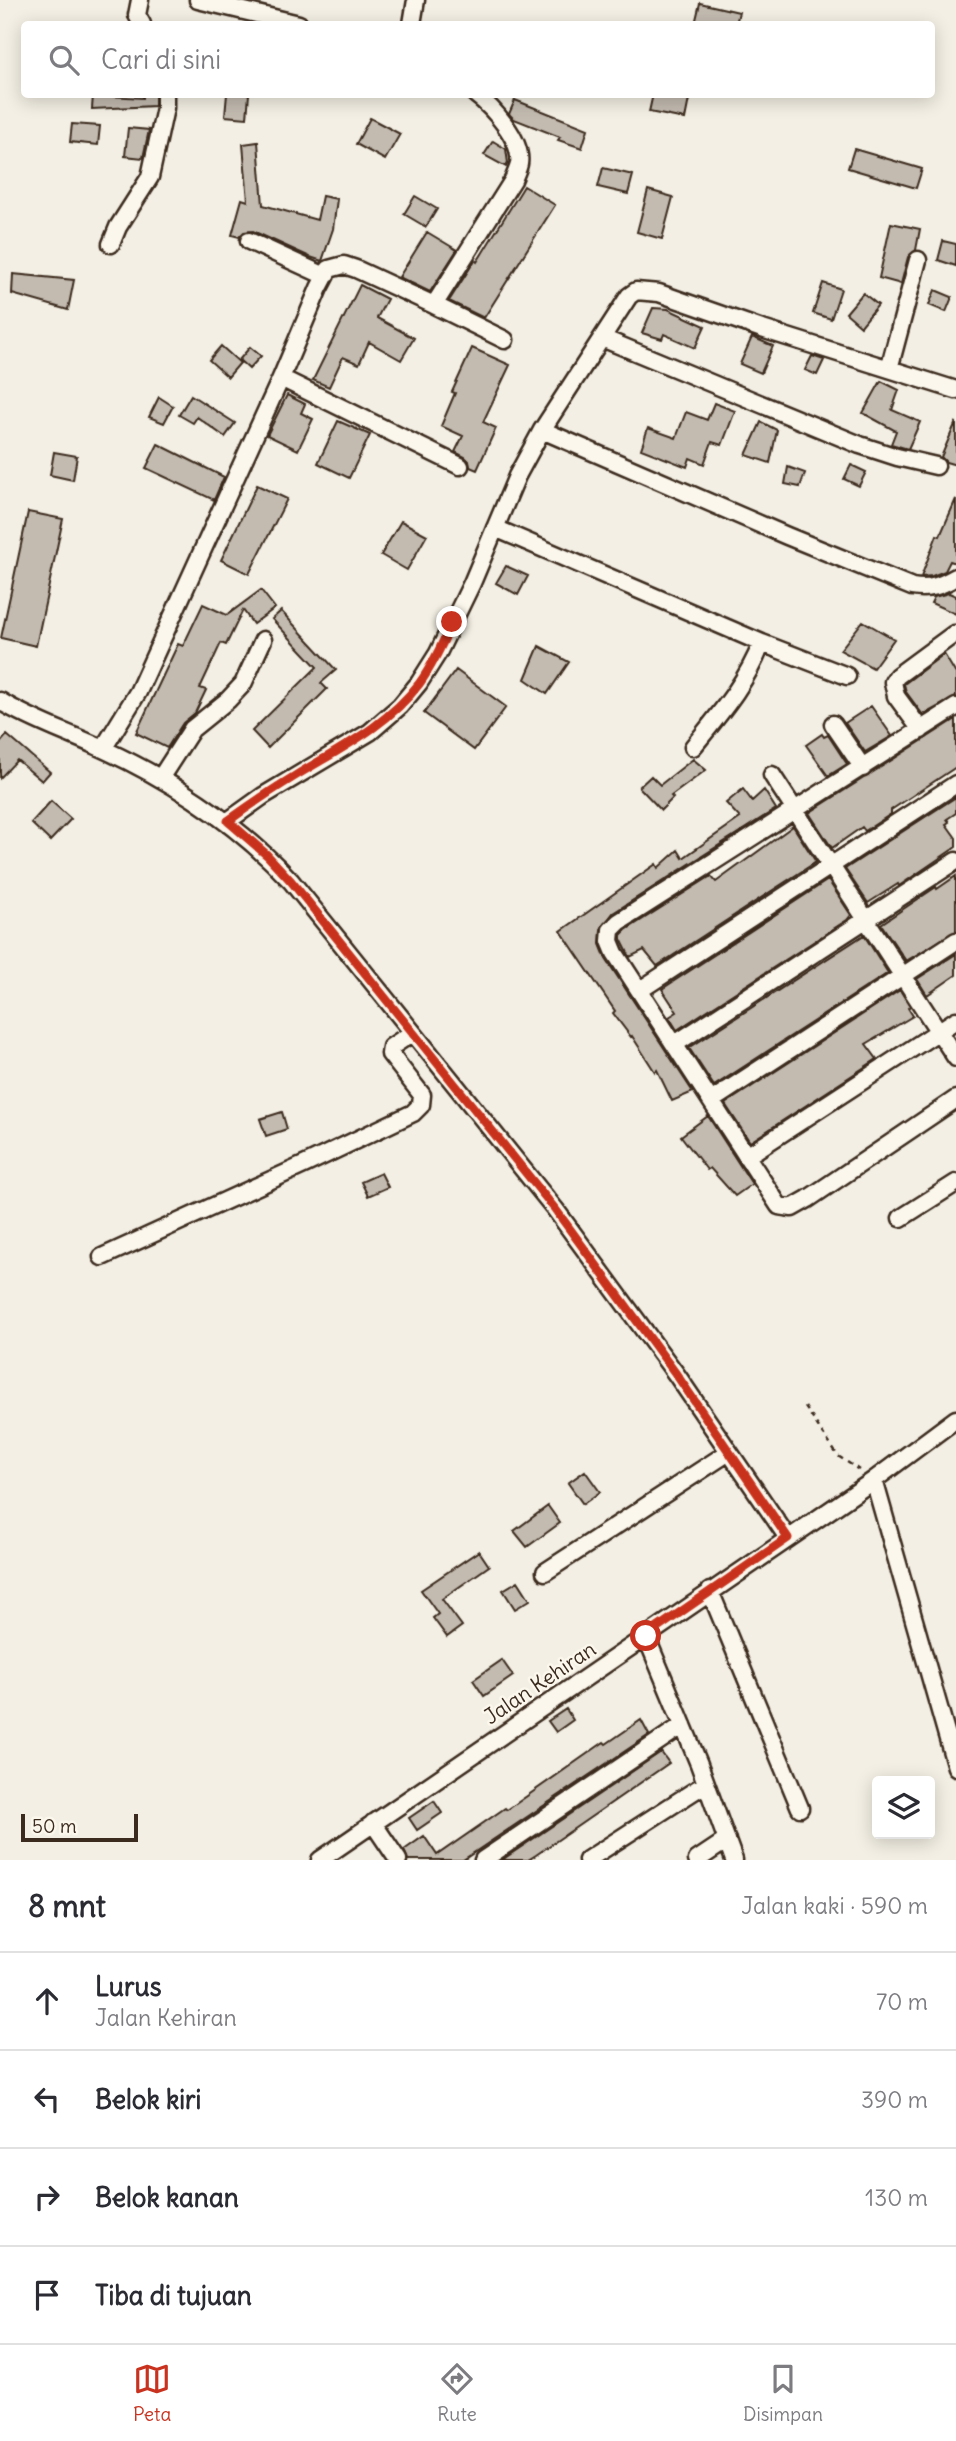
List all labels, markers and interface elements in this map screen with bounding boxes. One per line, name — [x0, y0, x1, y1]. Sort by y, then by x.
search box — [21, 21, 935, 98]
icon: search — [45, 41, 83, 79]
text: Cari di sini — [101, 43, 221, 76]
route end — [436, 606, 467, 637]
route start — [630, 1620, 661, 1651]
street label: Jalan Kehiran — [478, 1635, 601, 1730]
map controls — [872, 1776, 935, 1839]
button: layers — [872, 1776, 935, 1839]
scale bar — [21, 1811, 138, 1843]
text: 50 m — [32, 1814, 77, 1838]
text: 8 mnt — [28, 1887, 106, 1925]
text: Jalan kaki · 590 m — [741, 1891, 928, 1920]
text: Lurus — [95, 1970, 162, 2003]
icon: ahead — [28, 1982, 66, 2020]
text: 70 m — [876, 1987, 928, 2016]
text: Jalan Kehiran — [95, 2003, 237, 2032]
icon: left — [28, 2080, 66, 2118]
text: Belok kiri — [95, 2083, 201, 2116]
text: 390 m — [861, 2085, 928, 2114]
icon: right — [28, 2178, 66, 2216]
text: Belok kanan — [95, 2181, 239, 2214]
text: 130 m — [865, 2183, 928, 2212]
icon: arrive — [28, 2276, 66, 2314]
text: Tiba di tujuan — [95, 2279, 252, 2312]
tab: Peta — [133, 2360, 171, 2426]
tab: Rute — [437, 2360, 477, 2426]
tab: Disimpan — [743, 2360, 823, 2426]

